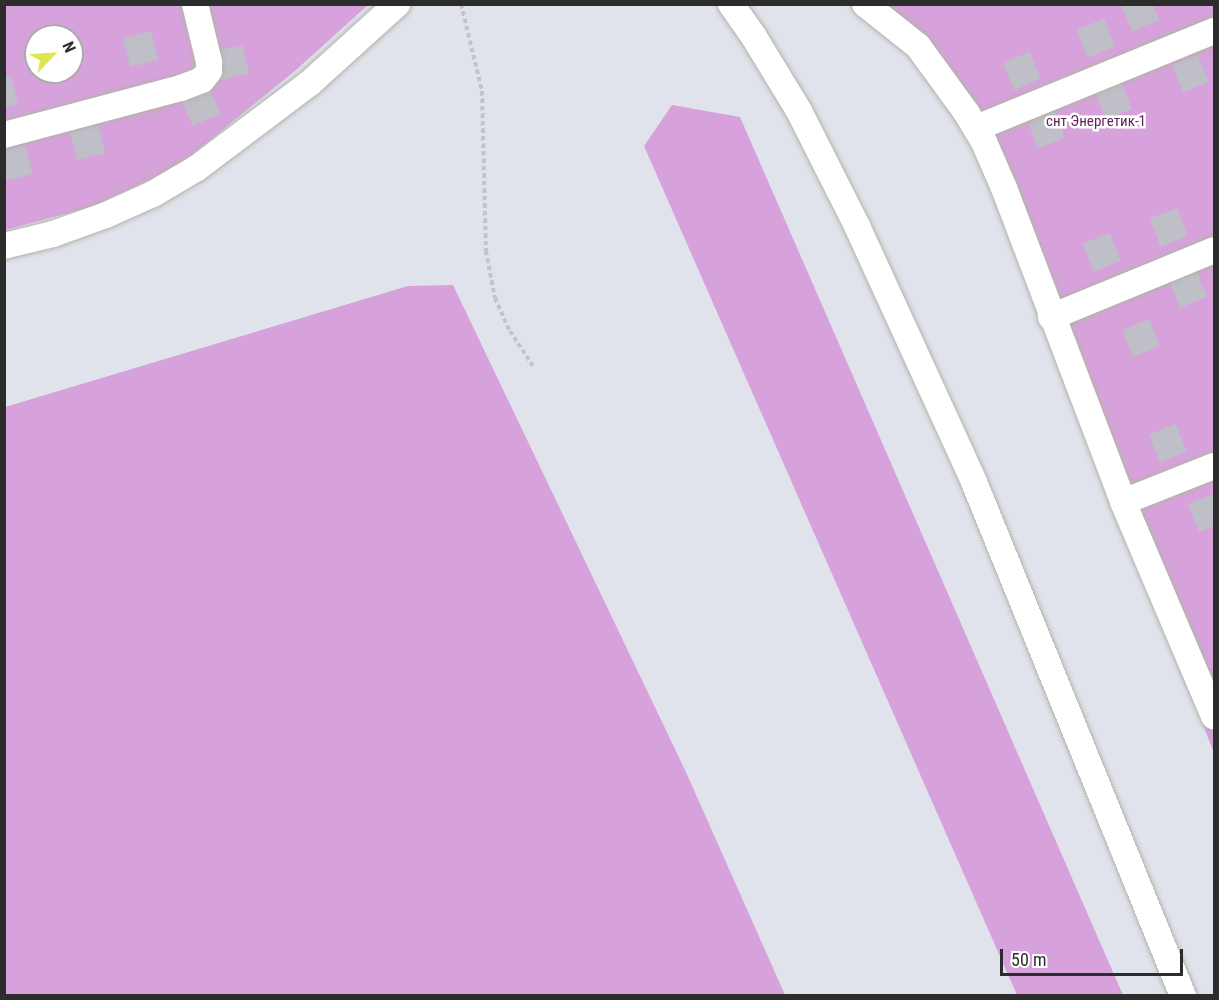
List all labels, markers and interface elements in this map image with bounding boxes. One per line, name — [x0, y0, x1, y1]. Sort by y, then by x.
north arrow — [24, 24, 84, 84]
text: N — [58, 39, 80, 55]
park label: снт Энергетик-1 — [1046, 113, 1146, 131]
scale bar — [1003, 937, 1186, 975]
text: 50 m — [1011, 949, 1046, 970]

